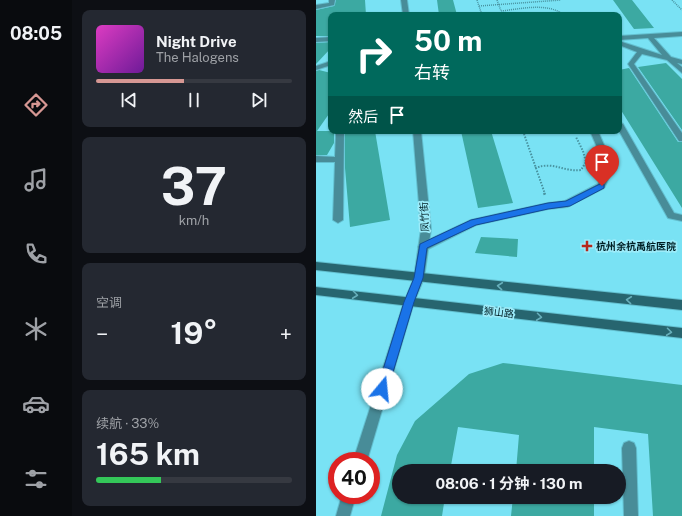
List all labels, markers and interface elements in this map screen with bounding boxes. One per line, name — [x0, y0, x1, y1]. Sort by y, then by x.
text: 08:05 — [10, 23, 62, 44]
text: 50 m — [414, 24, 482, 57]
icon: right — [348, 28, 400, 80]
text: Night Drive — [156, 33, 237, 50]
text: The Halogens — [156, 50, 239, 65]
text: 右转 — [414, 62, 450, 83]
icon: previous — [118, 89, 140, 111]
icon: pause — [183, 89, 205, 111]
icon: next — [248, 89, 270, 111]
icon: directions — [22, 91, 50, 119]
icon: arrive — [386, 104, 408, 126]
text: 然后 — [348, 108, 378, 125]
pin — [585, 145, 619, 186]
icon: arrive — [591, 151, 613, 173]
text: 37 — [161, 156, 227, 217]
icon: music — [22, 166, 50, 194]
street label: 凤竹街 — [417, 202, 431, 232]
text: km/h — [179, 213, 209, 228]
icon: phone — [22, 240, 50, 268]
marker: 杭州余杭禹航医院 — [581, 240, 593, 252]
place label: 杭州余杭禹航医院 — [596, 240, 676, 252]
one-way arrow — [497, 282, 503, 291]
one-way arrow — [352, 291, 358, 300]
text: 空调 — [96, 295, 122, 310]
one-way arrow — [626, 295, 632, 304]
street label: 狮山路 — [483, 304, 515, 320]
one-way arrow — [536, 312, 543, 321]
icon: climate — [22, 315, 50, 343]
text: 19° — [171, 315, 217, 351]
text: − — [96, 321, 108, 347]
text: + — [280, 321, 292, 347]
one-way arrow — [666, 327, 672, 336]
position arrow — [361, 368, 403, 410]
icon: car — [22, 390, 50, 418]
text: 续航 · 33% — [96, 416, 159, 431]
text: 165 km — [96, 436, 200, 472]
speed limit sign: 40 — [328, 452, 380, 504]
icon: filters — [22, 465, 50, 493]
text: 08:06 · 1 分钟 · 130 m — [435, 475, 583, 492]

